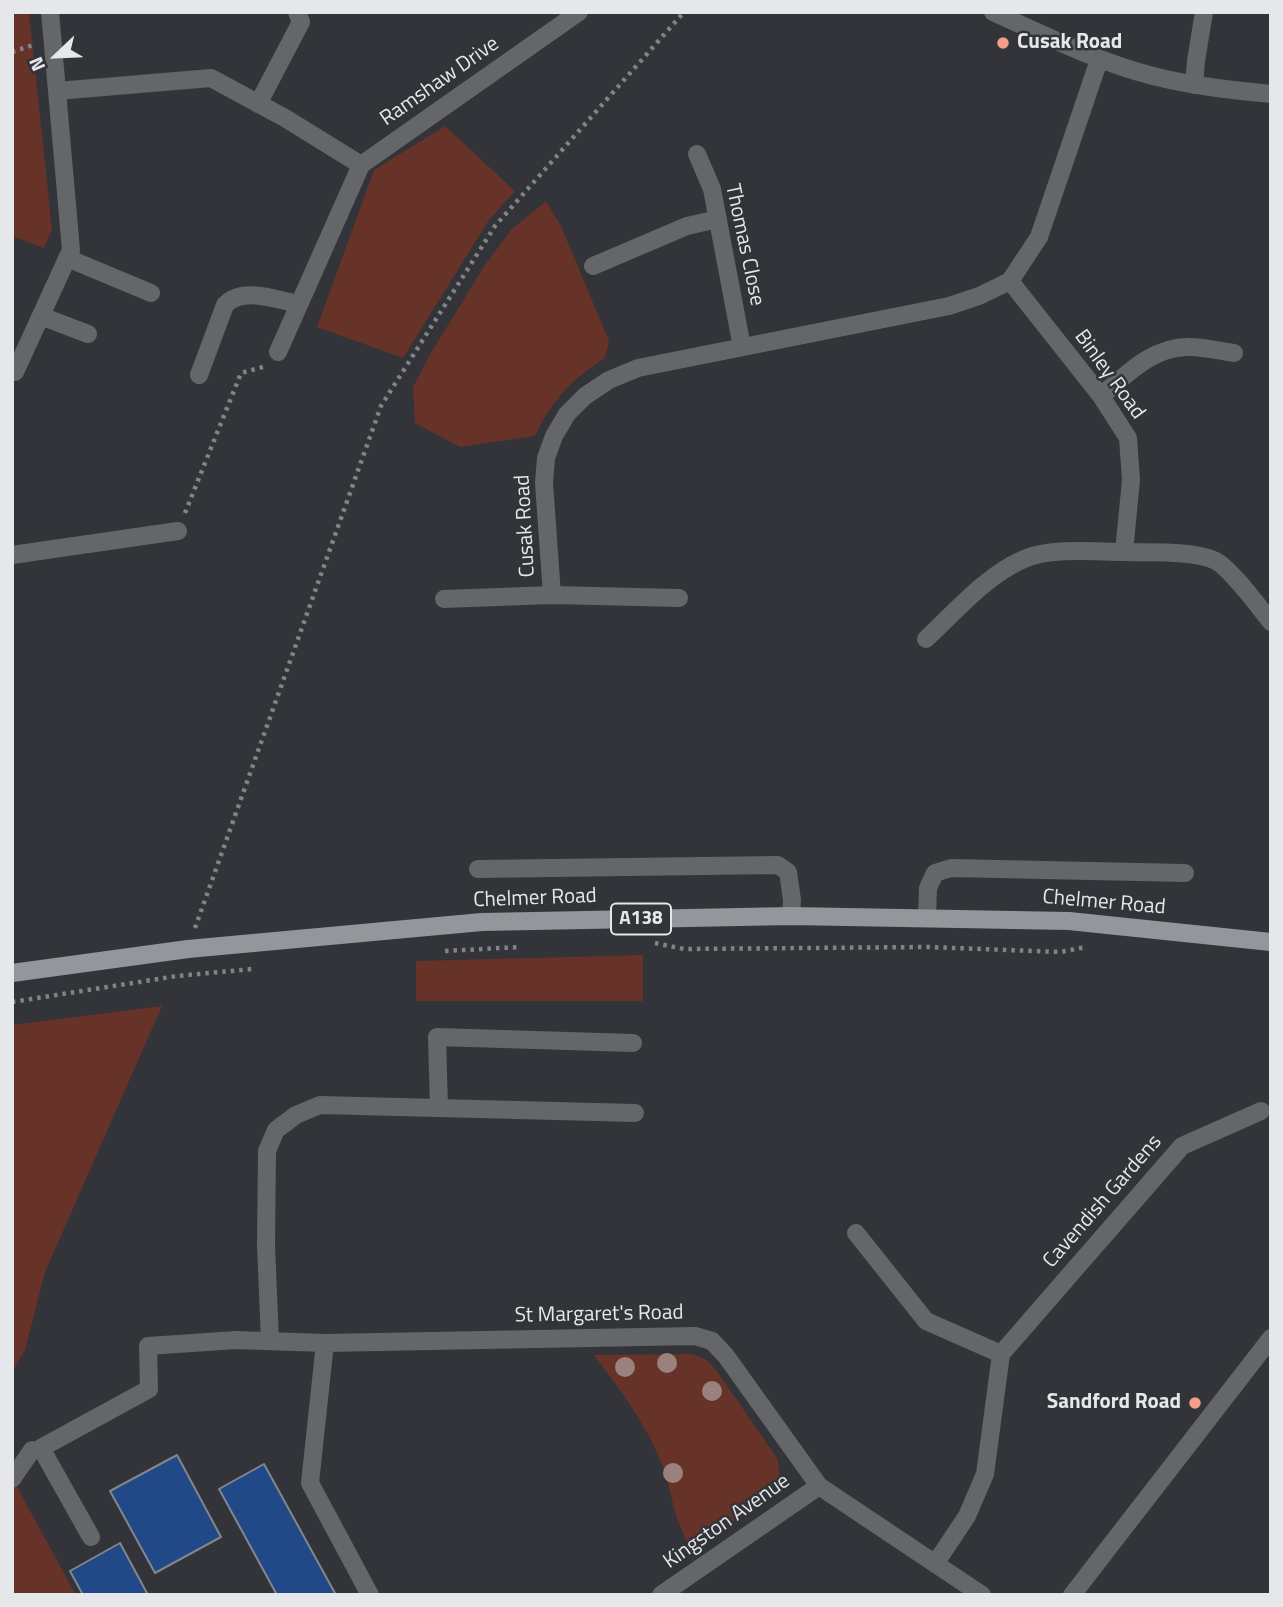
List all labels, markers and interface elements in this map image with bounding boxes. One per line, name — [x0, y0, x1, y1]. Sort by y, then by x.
north arrow — [21, 21, 91, 91]
place label: Cusak Road — [1017, 30, 1122, 56]
street label: Ramshaw Drive — [376, 32, 504, 132]
marker: Cusak Road — [995, 35, 1011, 51]
text: N — [20, 53, 52, 76]
street label: Thomas Close — [719, 182, 769, 308]
street label: Binley Road — [1068, 325, 1150, 425]
street label: Cusak Road — [511, 474, 541, 578]
street label: Chelmer Road — [473, 884, 597, 914]
street label: Chelmer Road — [1041, 885, 1167, 921]
road number: A138 — [611, 903, 671, 934]
street label: Cavendish Gardens — [1038, 1130, 1168, 1274]
street label: St Margaret's Road — [514, 1301, 684, 1329]
place label: Sandford Road — [1047, 1390, 1181, 1416]
marker: Sandford Road — [1187, 1395, 1203, 1411]
street label: Kingston Avenue — [659, 1469, 795, 1575]

